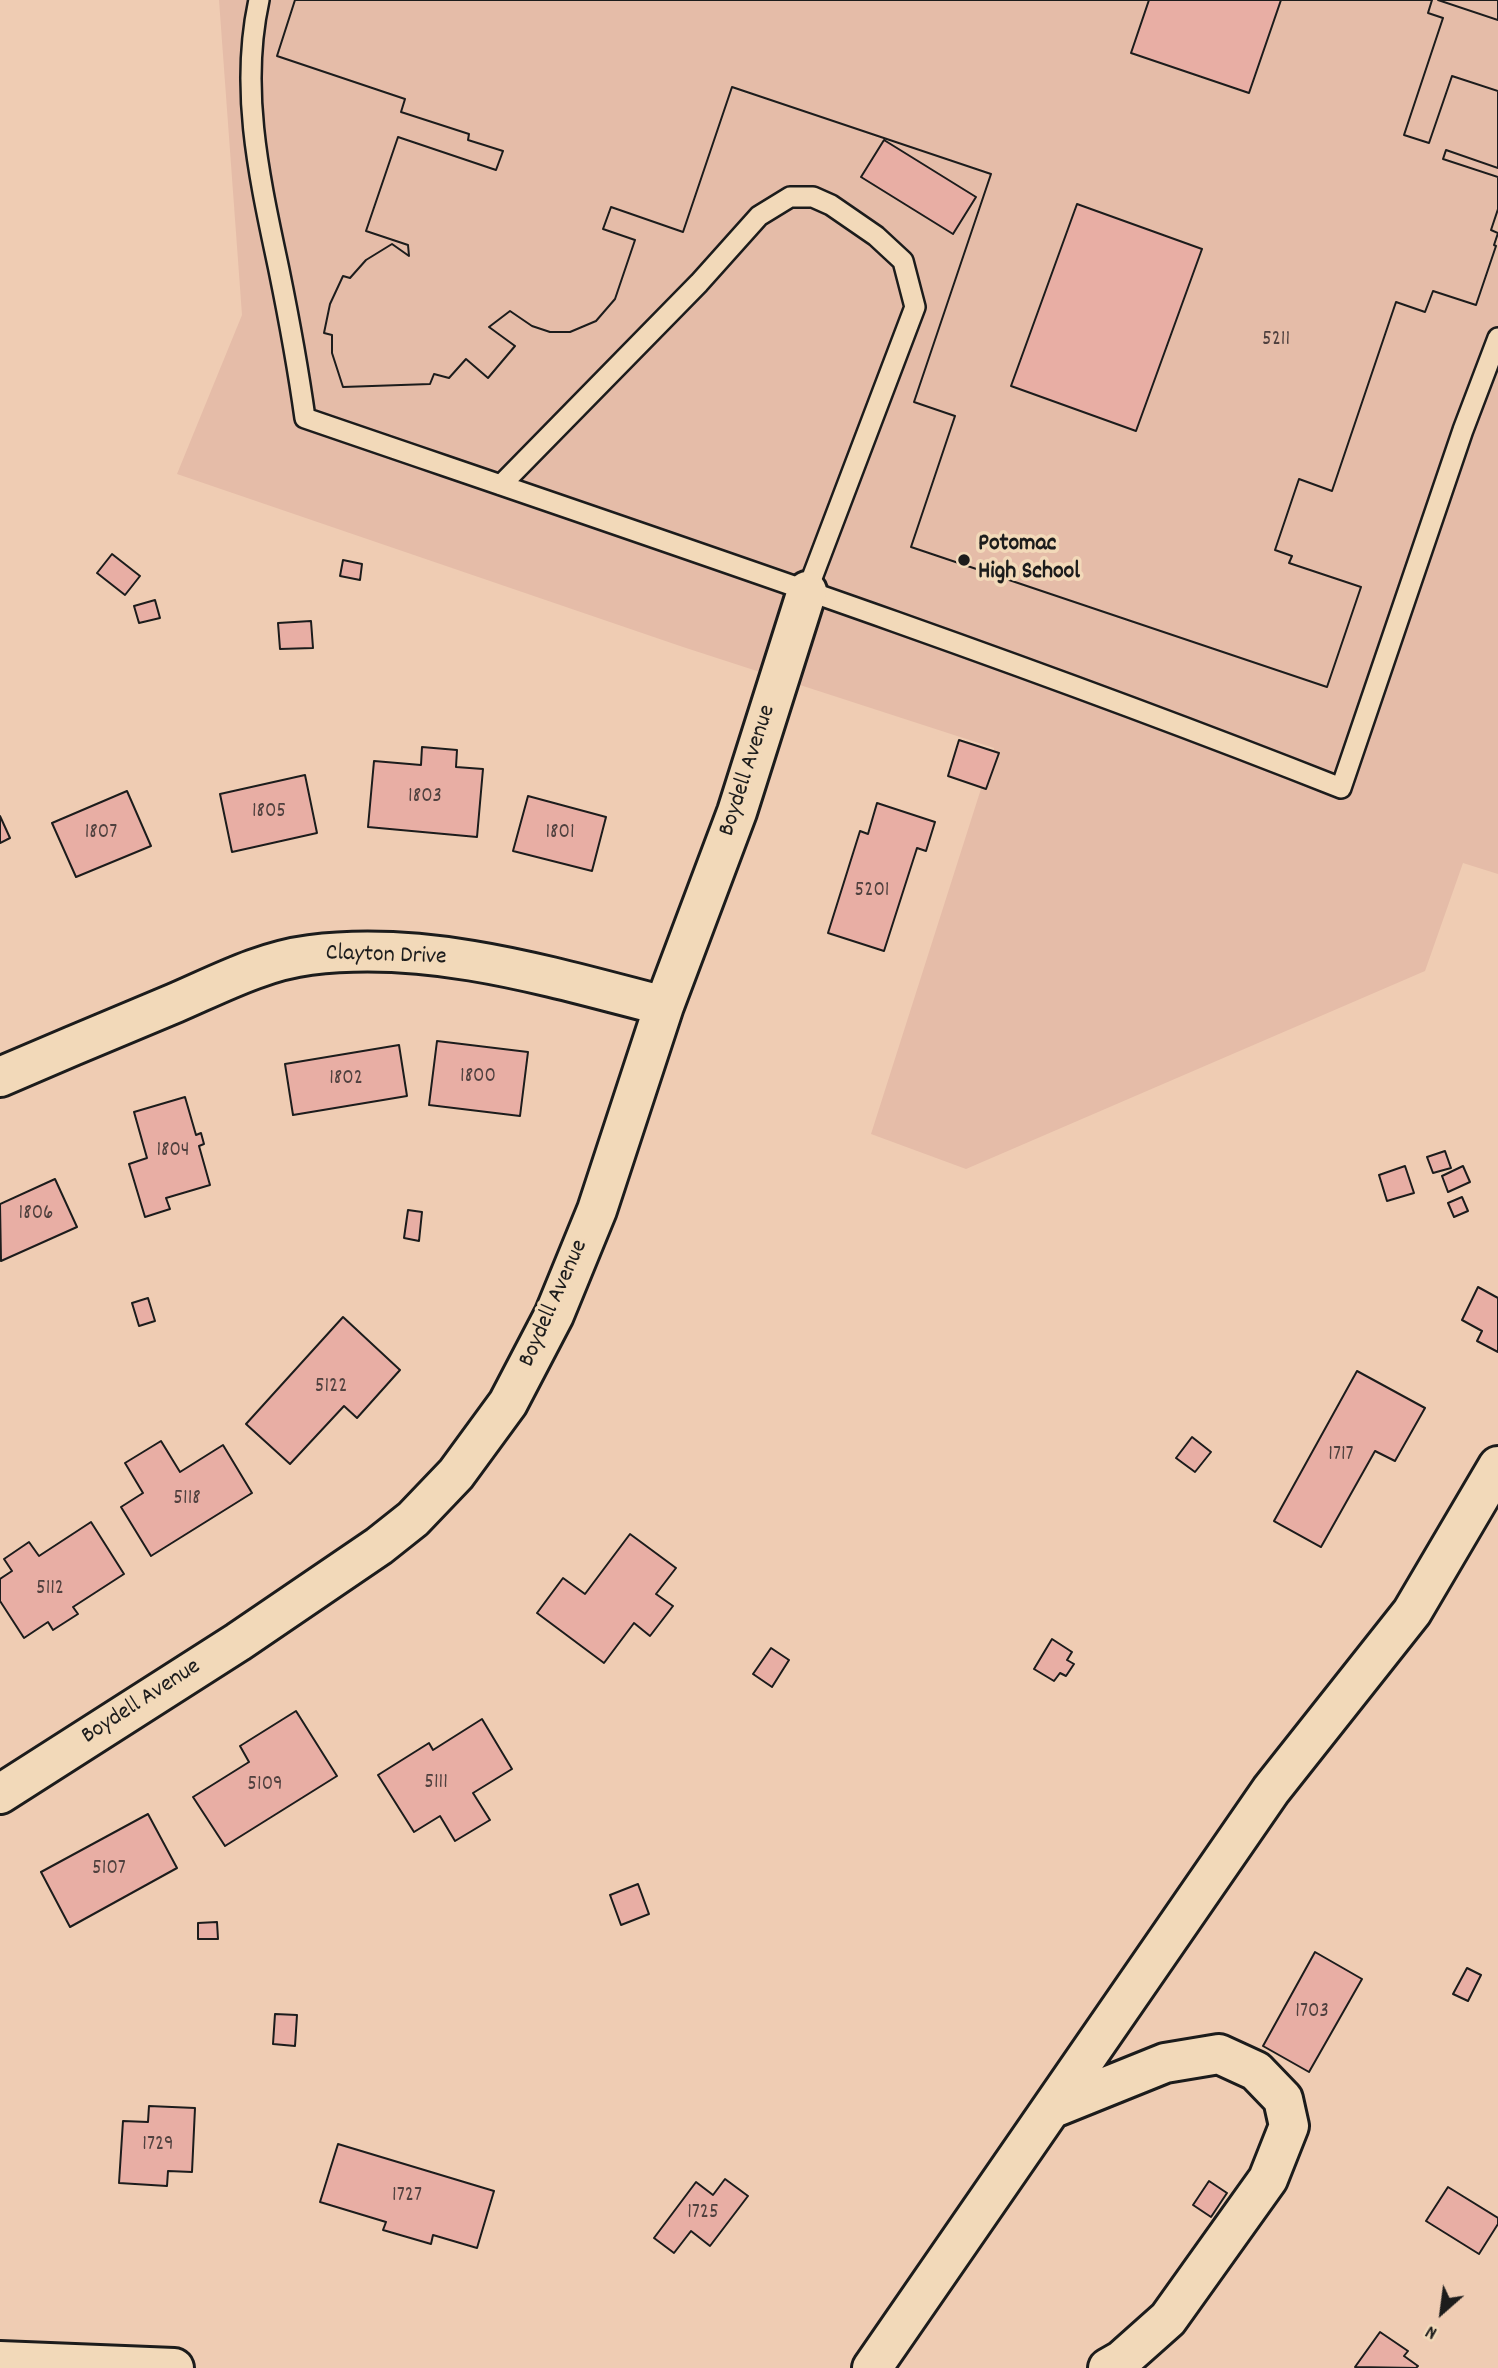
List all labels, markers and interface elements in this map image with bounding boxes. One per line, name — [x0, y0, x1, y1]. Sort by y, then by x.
house number: 5211 — [1262, 328, 1290, 354]
place label: Potomac High School — [978, 532, 1080, 588]
marker: Potomac High School — [956, 552, 972, 568]
street label: Boydell Avenue — [714, 702, 784, 840]
house number: 1803 — [408, 785, 442, 811]
house number: 1805 — [252, 800, 286, 826]
house number: 1807 — [85, 821, 117, 847]
house number: 1801 — [545, 821, 575, 847]
house number: 5201 — [855, 879, 889, 905]
street label: Clayton Drive — [325, 940, 447, 974]
house number: 1800 — [460, 1065, 496, 1091]
house number: 1802 — [329, 1067, 363, 1093]
house number: 1804 — [156, 1139, 190, 1165]
house number: 1806 — [19, 1202, 53, 1228]
street label: Boydell Avenue — [514, 1236, 596, 1372]
house number: 5122 — [315, 1375, 347, 1401]
house number: 1717 — [1328, 1443, 1354, 1469]
house number: 5118 — [173, 1487, 201, 1513]
house number: 5112 — [36, 1577, 64, 1603]
street label: Boydell Avenue — [77, 1654, 207, 1752]
house number: 5111 — [424, 1771, 448, 1797]
house number: 5109 — [247, 1773, 283, 1799]
house number: 5107 — [92, 1857, 126, 1883]
house number: 1703 — [1295, 2000, 1329, 2026]
house number: 1729 — [142, 2133, 174, 2159]
house number: 1727 — [392, 2184, 422, 2210]
house number: 1725 — [687, 2201, 719, 2227]
north arrow — [1407, 2277, 1477, 2347]
text: N — [1421, 2317, 1442, 2345]

